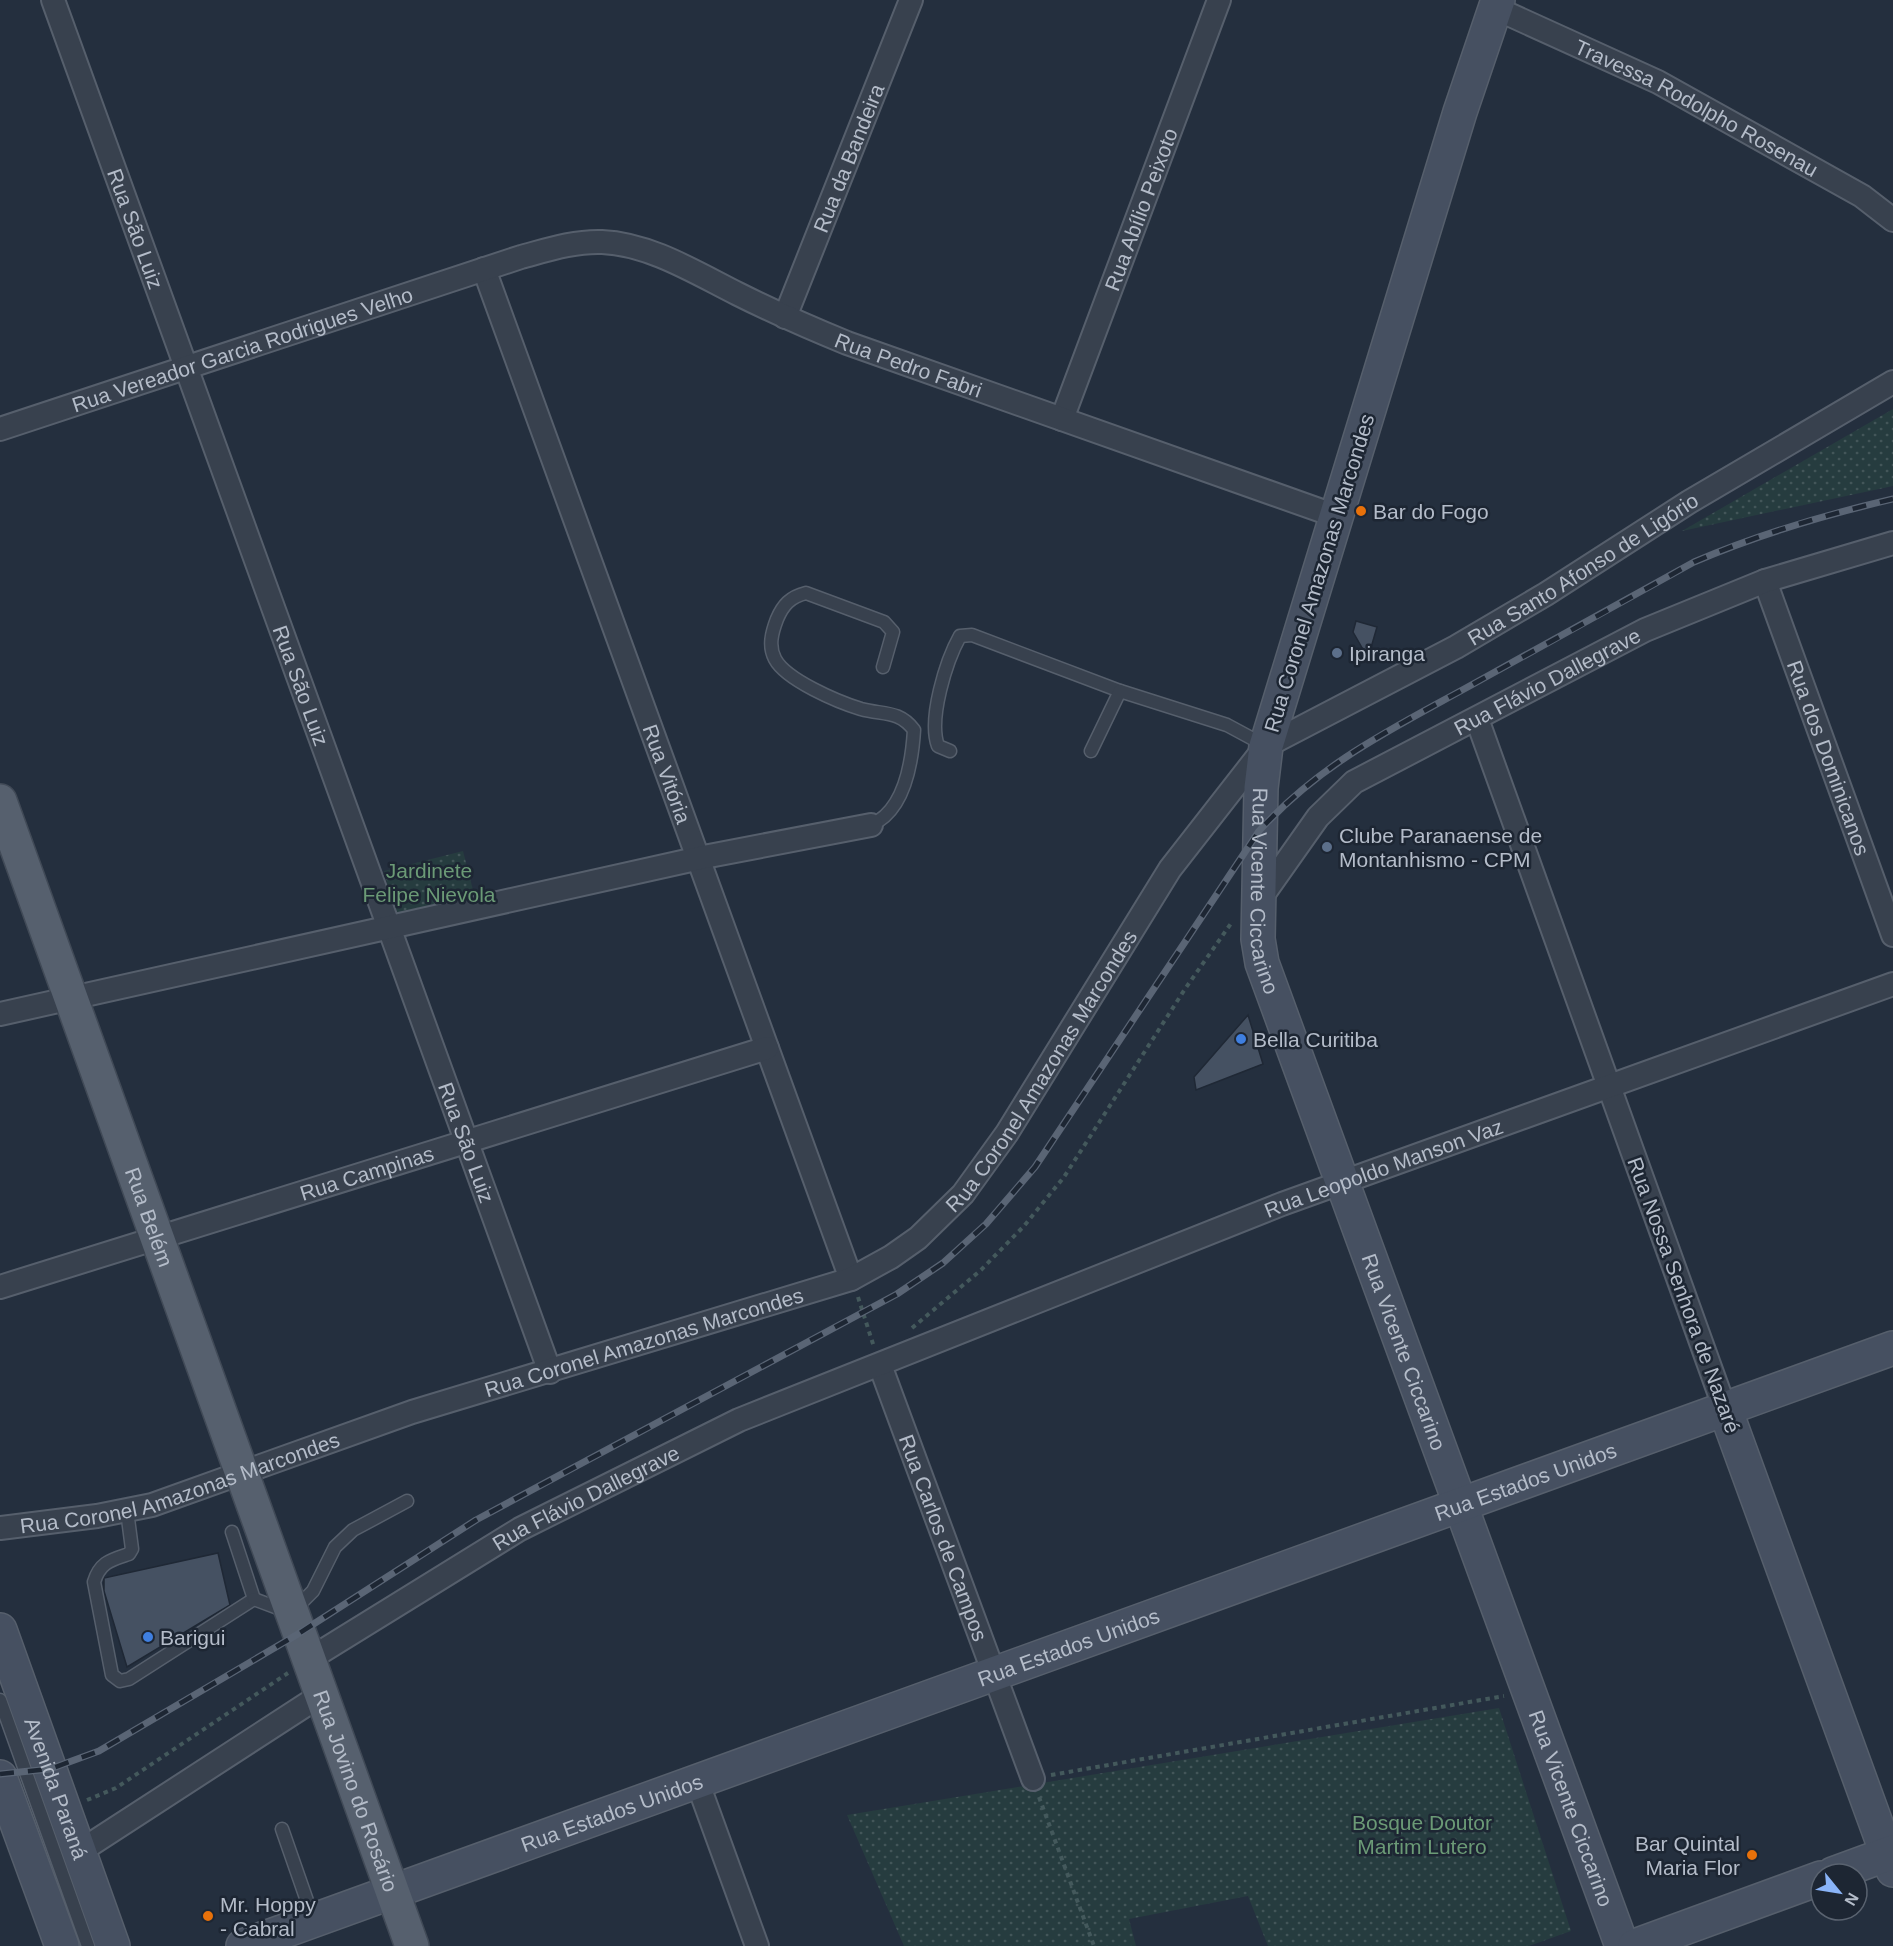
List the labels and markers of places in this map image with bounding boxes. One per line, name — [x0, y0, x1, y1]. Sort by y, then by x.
place label: Bar do Fogo — [1373, 500, 1489, 523]
marker: Bar do Fogo — [1354, 504, 1368, 518]
place label: Ipiranga — [1349, 642, 1425, 665]
marker: Ipiranga — [1330, 646, 1344, 660]
place label: Clube Paranaense de Montanhismo - CPM — [1339, 824, 1542, 871]
marker: Clube Paranaense de Montanhismo - CPM — [1320, 840, 1334, 854]
place label: Bella Curitiba — [1253, 1028, 1378, 1051]
marker: Bella Curitiba — [1234, 1032, 1248, 1046]
place label: Barigui — [160, 1626, 225, 1649]
marker: Barigui — [141, 1630, 155, 1644]
place label: Bar Quintal Maria Flor — [1635, 1832, 1740, 1879]
marker: Bar Quintal Maria Flor — [1745, 1848, 1759, 1862]
place label: Mr. Hoppy - Cabral — [220, 1893, 316, 1940]
marker: Mr. Hoppy - Cabral — [201, 1909, 215, 1923]

